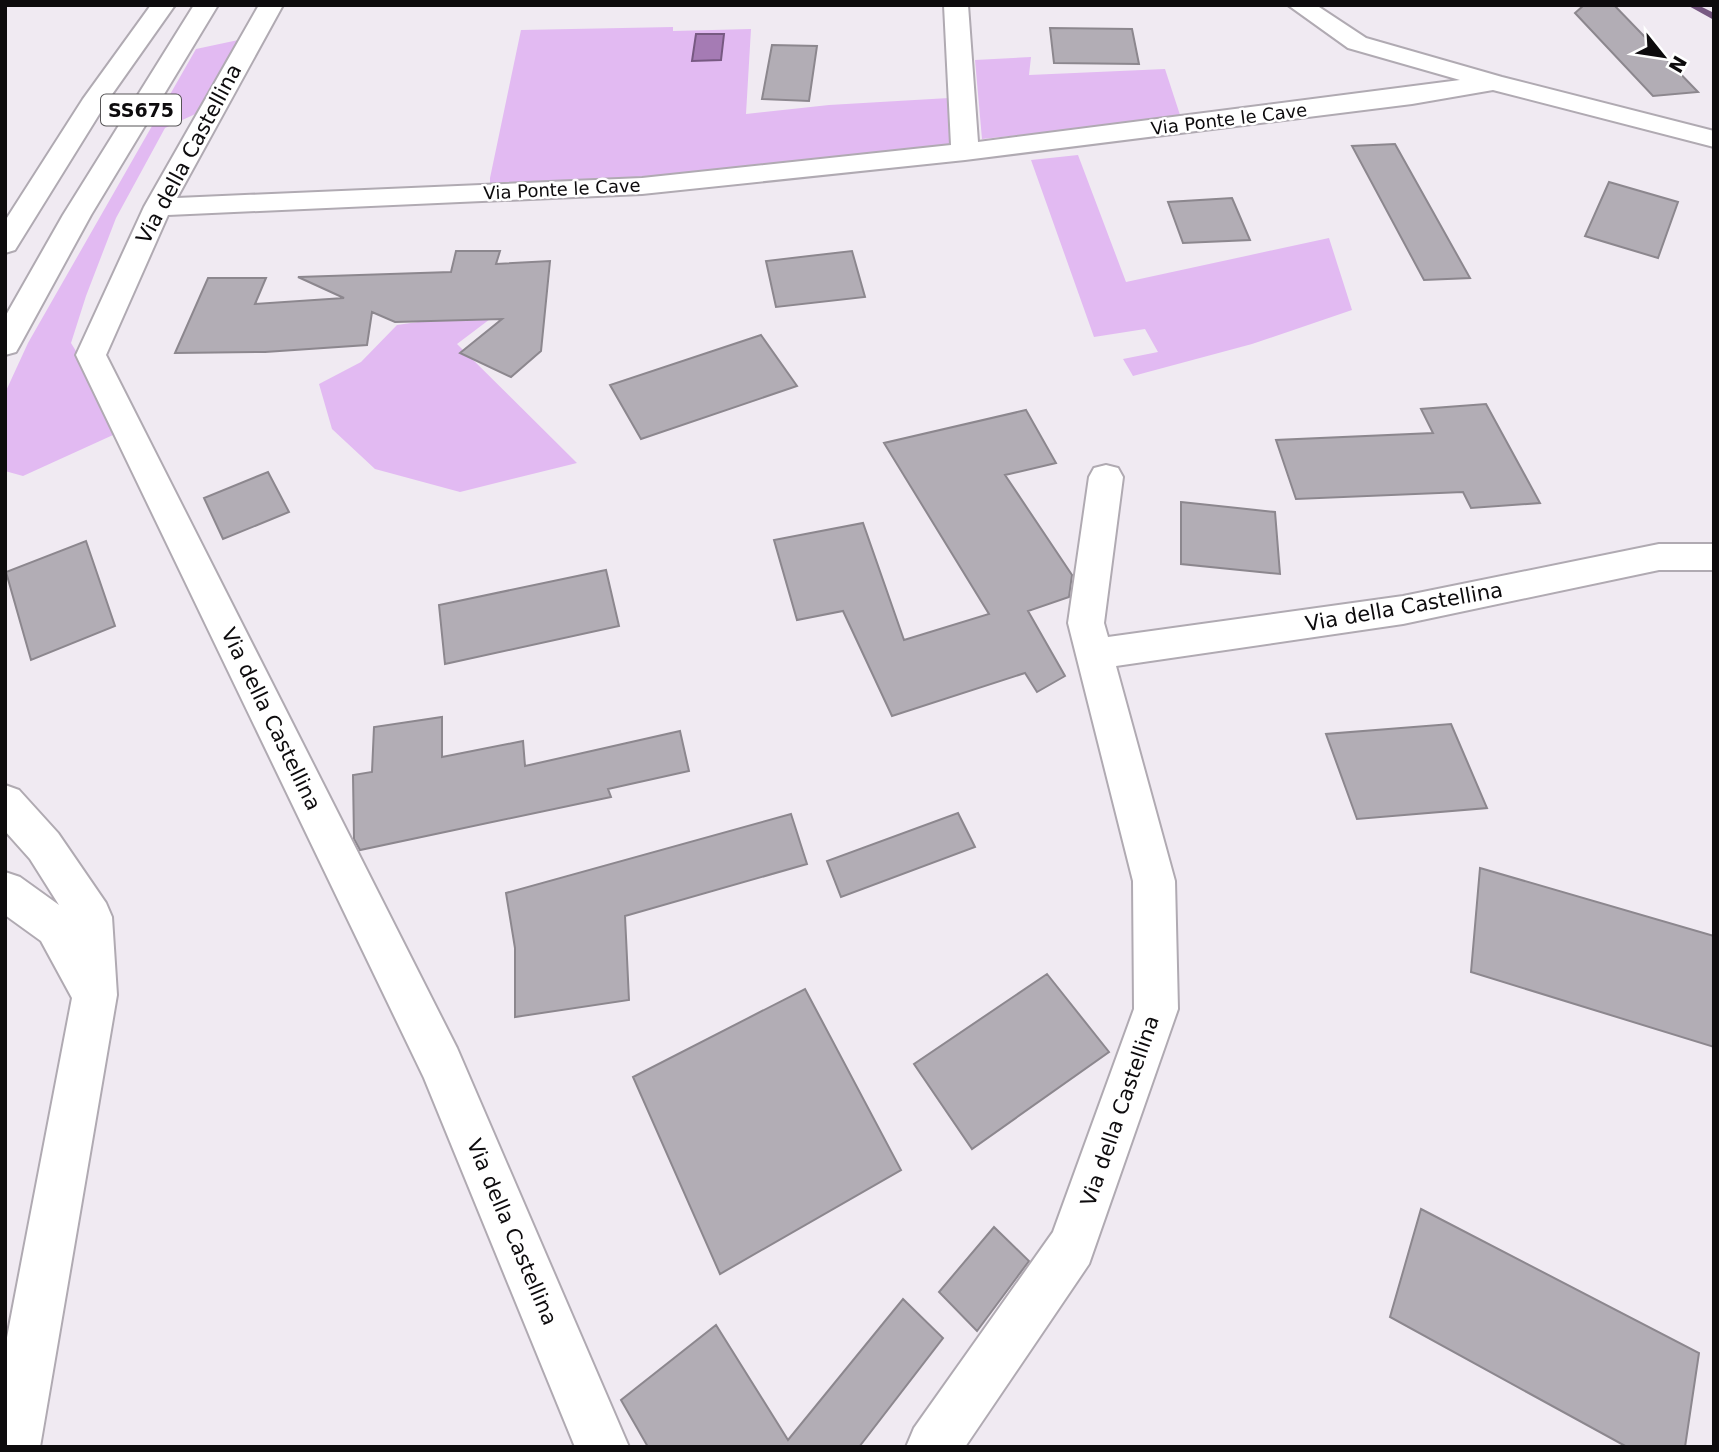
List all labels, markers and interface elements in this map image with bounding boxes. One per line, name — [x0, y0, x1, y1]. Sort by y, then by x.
north arrow — [1628, 21, 1698, 91]
text: N — [1664, 52, 1691, 77]
street label: Via della Castellina — [131, 60, 247, 248]
road number: SS675 — [101, 94, 181, 125]
street label: Via Ponte le Cave — [1150, 99, 1308, 139]
street label: Via Ponte le Cave — [483, 174, 641, 204]
street label: Via della Castellina — [1303, 578, 1505, 636]
street label: Via della Castellina — [216, 624, 326, 814]
street label: Via della Castellina — [1076, 1013, 1164, 1209]
street label: Via della Castellina — [462, 1135, 562, 1329]

